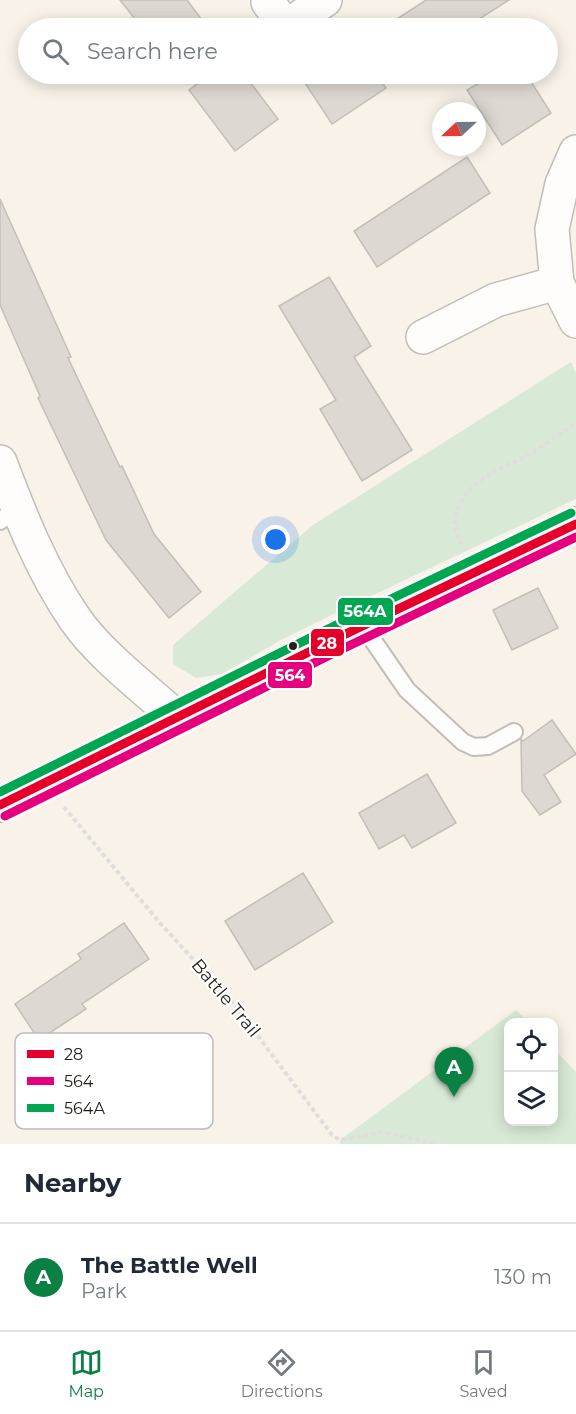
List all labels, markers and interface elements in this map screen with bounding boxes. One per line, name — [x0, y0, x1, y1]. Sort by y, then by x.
search box — [18, 18, 558, 84]
icon: search — [39, 35, 72, 68]
text: Search here — [87, 38, 218, 65]
north arrow — [432, 102, 486, 156]
your location — [261, 525, 290, 554]
line badge: 564A — [337, 597, 394, 626]
text: 564A — [344, 602, 387, 621]
line badge: 28 — [310, 628, 345, 657]
text: 28 — [317, 634, 337, 653]
unlabelled marker — [287, 640, 299, 652]
line badge: 564 — [267, 661, 313, 689]
text: 564 — [275, 666, 305, 685]
street label: Battle Trail — [187, 954, 265, 1042]
map controls — [504, 1018, 558, 1126]
button: locate — [504, 1018, 558, 1072]
legend — [15, 1033, 213, 1129]
text: 28 — [64, 1045, 83, 1064]
pin: A — [434, 1048, 474, 1097]
text: 564 — [64, 1072, 94, 1091]
button: layers — [504, 1072, 558, 1126]
text: 564A — [64, 1099, 105, 1118]
text: Nearby — [24, 1167, 121, 1199]
text: The Battle Well — [81, 1252, 258, 1279]
text: A — [36, 1265, 51, 1289]
text: 130 m — [494, 1265, 552, 1289]
text: Park — [81, 1279, 127, 1303]
tab: Map — [68, 1346, 104, 1401]
tab: Directions — [241, 1346, 323, 1401]
tab: Saved — [460, 1346, 508, 1401]

